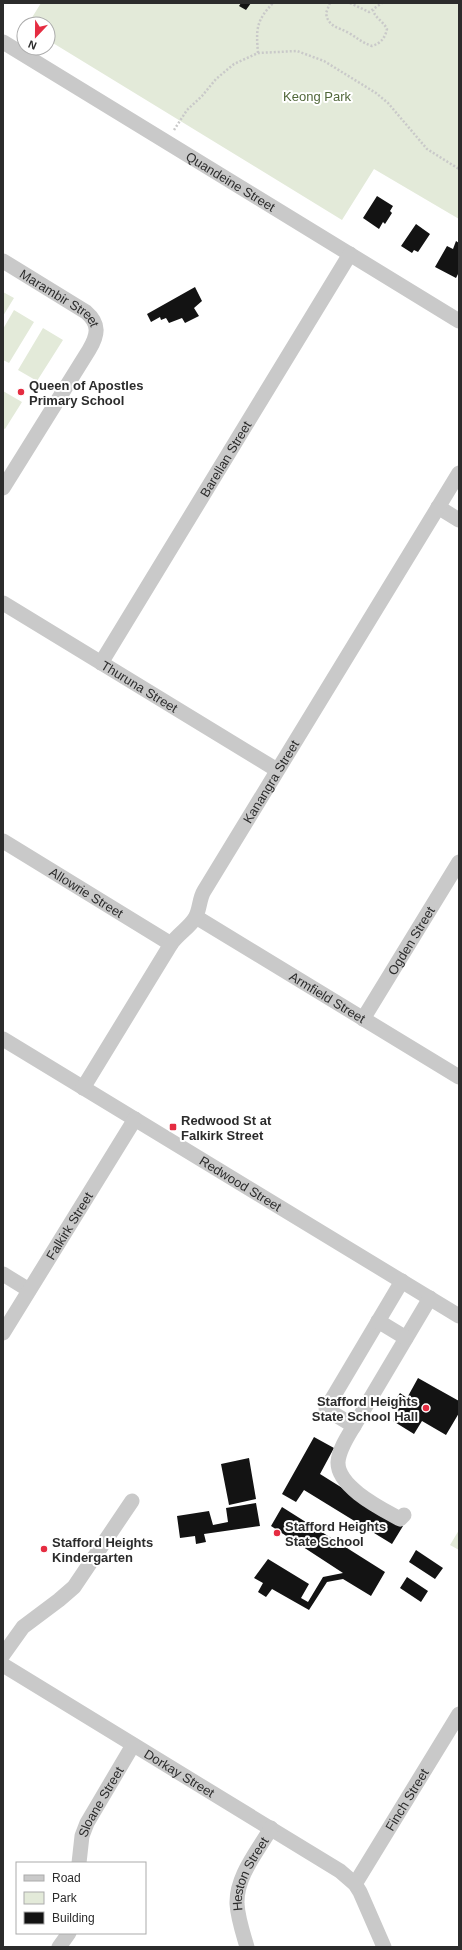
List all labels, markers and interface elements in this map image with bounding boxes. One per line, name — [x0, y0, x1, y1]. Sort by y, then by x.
north arrow — [16, 16, 56, 56]
text: N — [26, 38, 38, 52]
park label: Keong Park — [283, 89, 351, 104]
street label: Quandeine Street — [183, 148, 278, 215]
street label: Marambir Street — [17, 266, 103, 329]
place label: Queen of Apostles Primary School — [29, 378, 143, 408]
marker: Queen of Apostles Primary School — [16, 387, 26, 397]
street label: Barellan Street — [196, 418, 254, 500]
street label: Thuruna Street — [99, 657, 181, 715]
street label: Kanangra Street — [240, 737, 302, 826]
street label: Allowrie Street — [47, 864, 127, 921]
street label: Ogden Street — [384, 903, 438, 977]
street label: Armfield Street — [287, 968, 369, 1026]
place label: Redwood St at Falkirk Street — [181, 1113, 272, 1143]
marker: Redwood St at Falkirk Street — [168, 1122, 178, 1132]
street label: Redwood Street — [197, 1153, 285, 1214]
street label: Falkirk Street — [43, 1189, 96, 1262]
place label: Stafford Heights State School Hall — [312, 1394, 418, 1424]
marker: Stafford Heights State School Hall — [421, 1403, 431, 1413]
place label: Stafford Heights State School — [285, 1519, 386, 1549]
marker: Stafford Heights State School — [272, 1528, 282, 1538]
place label: Stafford Heights Kindergarten — [52, 1535, 153, 1565]
marker: Stafford Heights Kindergarten — [39, 1544, 49, 1554]
street label: Dorkay Street — [142, 1746, 218, 1800]
street label: Sloane Street — [75, 1763, 126, 1839]
street label: Finch Street — [382, 1765, 432, 1833]
street label: Heston Street — [229, 1834, 271, 1912]
legend — [16, 1862, 146, 1934]
text: Road — [52, 1871, 81, 1885]
text: Park — [52, 1891, 78, 1905]
text: Building — [52, 1911, 95, 1925]

